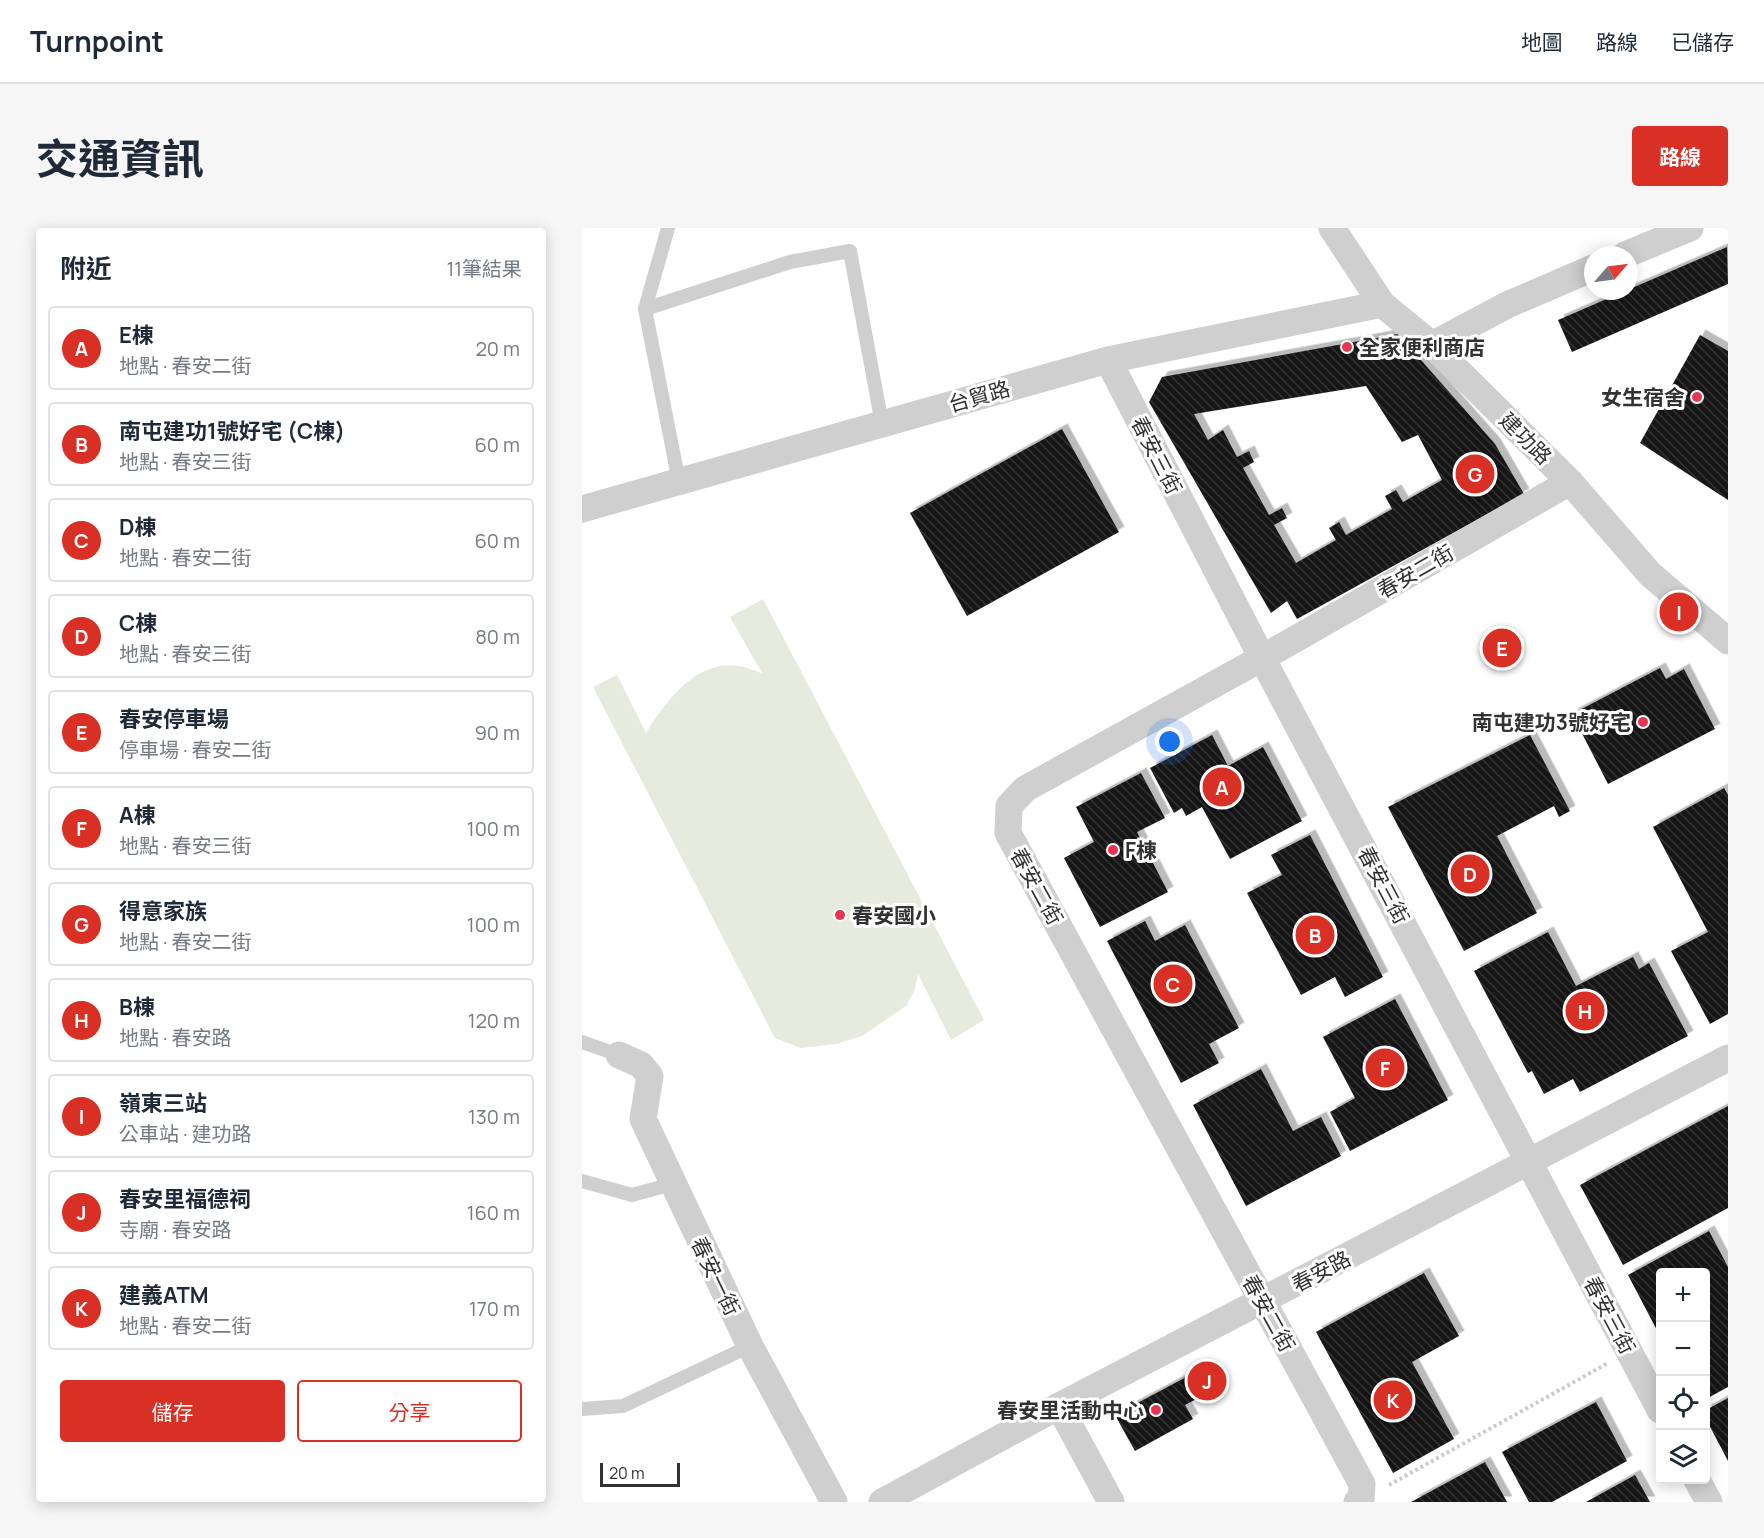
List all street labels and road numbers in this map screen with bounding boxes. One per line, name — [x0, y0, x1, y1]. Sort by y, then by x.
street label: 台貿路 — [945, 374, 1013, 418]
street label: 建功路 — [1494, 406, 1558, 470]
street label: 春安三街 — [1125, 411, 1189, 499]
street label: 春安二街 — [1372, 538, 1458, 604]
street label: 春安三街 — [1352, 841, 1416, 929]
street label: 春安二街 — [1004, 842, 1070, 930]
street label: 春安一街 — [685, 1232, 747, 1320]
street label: 春安路 — [1287, 1244, 1355, 1298]
street label: 春安二街 — [1236, 1269, 1302, 1357]
street label: 春安三街 — [1578, 1271, 1642, 1359]

